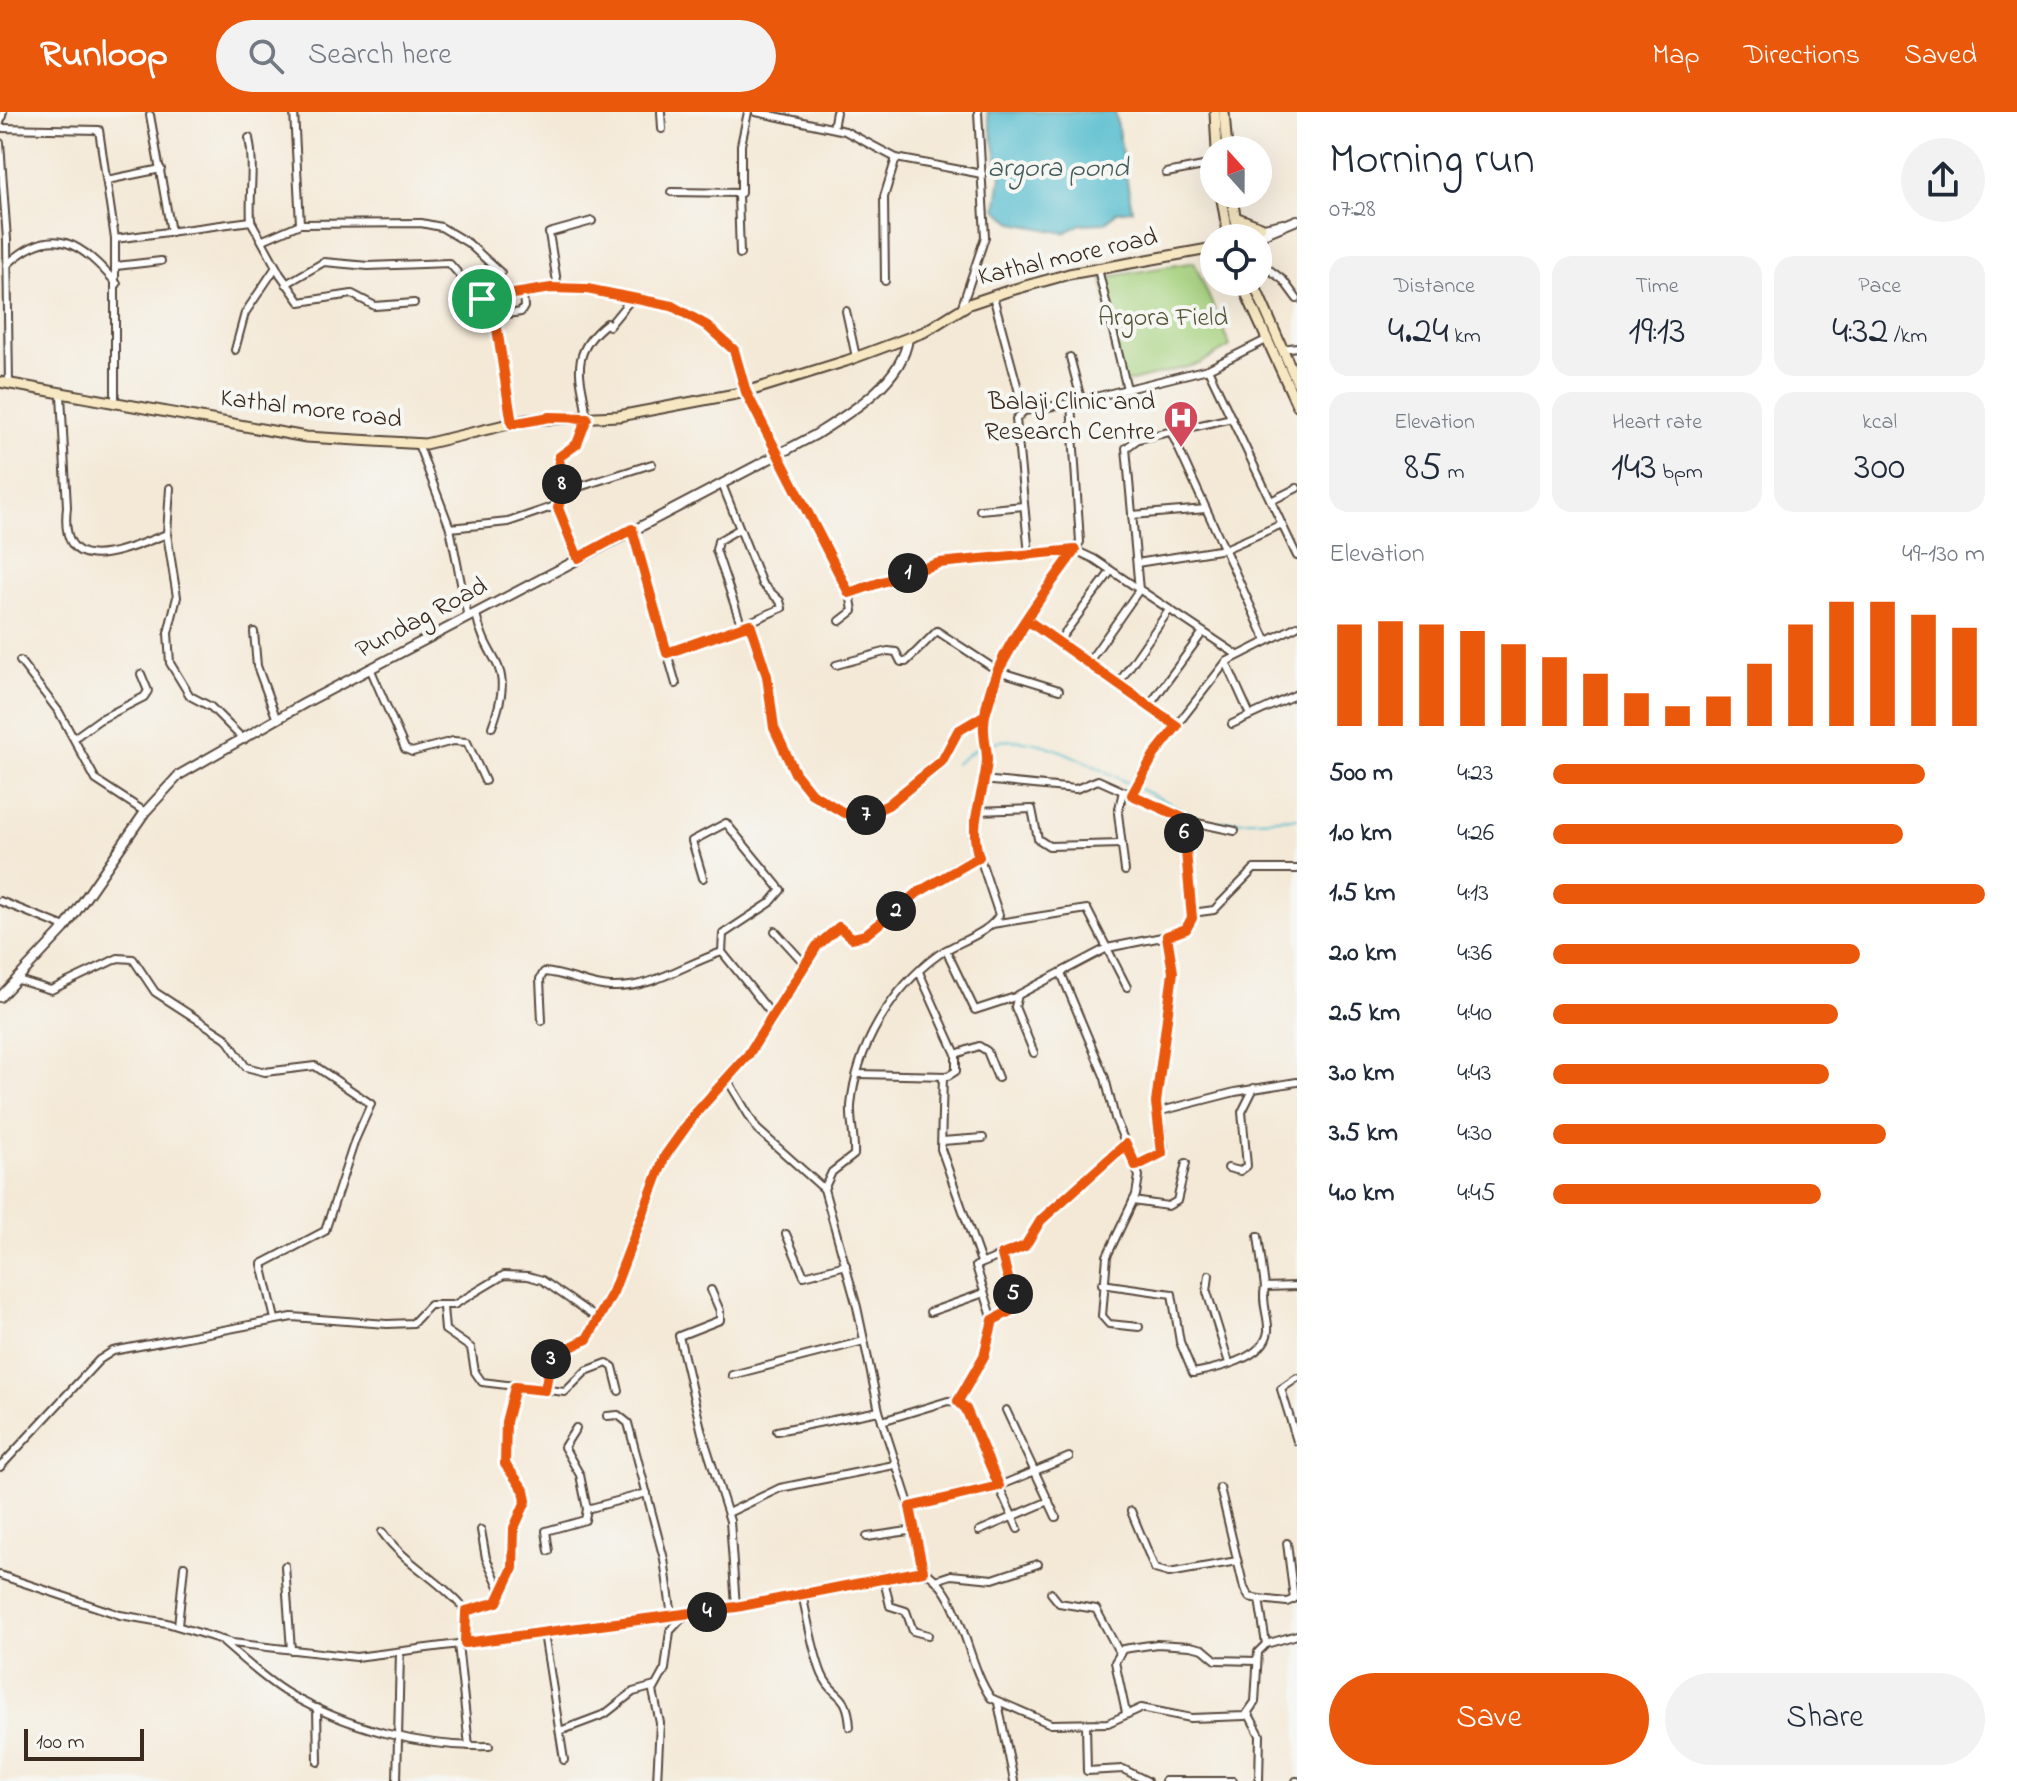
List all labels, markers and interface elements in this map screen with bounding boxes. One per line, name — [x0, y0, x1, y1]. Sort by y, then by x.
search box — [216, 20, 776, 92]
text: Runloop — [40, 28, 168, 84]
icon: search — [244, 34, 288, 78]
text: Search here — [308, 34, 452, 78]
text: Map — [1652, 36, 1700, 77]
text: Directions — [1744, 36, 1860, 77]
text: Saved — [1904, 36, 1977, 77]
text: Morning run — [1329, 129, 1535, 193]
north arrow — [1200, 136, 1272, 208]
map controls — [1200, 136, 1272, 296]
button: share — [1901, 138, 1985, 222]
water label: argora pond — [987, 149, 1130, 190]
text: 07:28 — [1329, 191, 1376, 229]
street label: Kathal more road — [975, 219, 1162, 297]
button: locate — [1200, 224, 1272, 296]
pin — [448, 265, 516, 333]
text: Distance — [1394, 271, 1475, 303]
text: Time — [1635, 271, 1679, 303]
text: Pace — [1858, 271, 1901, 303]
icon: arrive — [460, 277, 504, 321]
park label: Argora Field — [1098, 300, 1228, 338]
text: 4.24 — [1388, 303, 1449, 362]
text: 19:13 — [1628, 303, 1686, 362]
text: 4:32 — [1832, 303, 1888, 362]
text: km — [1449, 321, 1481, 353]
text: /km — [1888, 321, 1927, 353]
street label: Kathal more road — [218, 380, 404, 440]
place label: Balaji Clinic and Research Centre — [984, 384, 1155, 452]
hospital icon: Balaji Clinic and Research Centre — [1162, 399, 1200, 449]
text: Elevation — [1394, 407, 1475, 439]
text: Heart rate — [1612, 407, 1702, 439]
text: kcal — [1862, 407, 1897, 439]
text: 85 — [1404, 439, 1442, 498]
text: 143 — [1611, 439, 1657, 498]
text: 300 — [1854, 439, 1905, 498]
text: m — [1442, 457, 1465, 489]
text: bpm — [1657, 457, 1703, 489]
pin: 8 — [542, 464, 582, 504]
text: 8 — [558, 468, 566, 500]
text: Elevation — [1329, 536, 1425, 574]
text: 49–130 m — [1902, 536, 1985, 574]
pin: 1 — [888, 553, 928, 593]
text: 1 — [905, 557, 912, 589]
street label: Pundag Road — [349, 568, 495, 670]
text: 500 m — [1329, 755, 1393, 793]
text: 4:23 — [1457, 755, 1494, 793]
pin: 7 — [846, 795, 886, 835]
text: 7 — [861, 799, 871, 831]
pin: 6 — [1164, 813, 1204, 853]
text: 1.0 km — [1329, 815, 1392, 853]
text: 4:26 — [1457, 815, 1494, 853]
text: 6 — [1179, 817, 1189, 849]
text: 1.5 km — [1329, 875, 1396, 913]
text: 4:13 — [1457, 875, 1489, 913]
pin: 2 — [876, 891, 916, 931]
text: 2 — [891, 895, 901, 927]
text: 2.0 km — [1329, 935, 1397, 973]
text: 4:36 — [1457, 935, 1492, 973]
text: 2.5 km — [1329, 995, 1400, 1033]
text: 4:40 — [1457, 995, 1492, 1033]
text: 3.0 km — [1329, 1055, 1394, 1093]
text: 4:43 — [1457, 1055, 1491, 1093]
text: 3.5 km — [1329, 1115, 1398, 1153]
text: 4:30 — [1457, 1115, 1492, 1153]
text: 4.0 km — [1329, 1175, 1394, 1213]
text: 4:45 — [1457, 1175, 1496, 1213]
pin: 5 — [993, 1274, 1033, 1314]
text: 5 — [1007, 1278, 1019, 1310]
pin: 3 — [531, 1339, 571, 1379]
text: 3 — [546, 1343, 556, 1375]
pin: 4 — [687, 1592, 727, 1632]
text: 4 — [702, 1596, 712, 1628]
button: Save — [1329, 1673, 1649, 1765]
button: Share — [1665, 1673, 1985, 1765]
scale bar — [24, 1725, 144, 1761]
text: 100 m — [36, 1727, 85, 1759]

